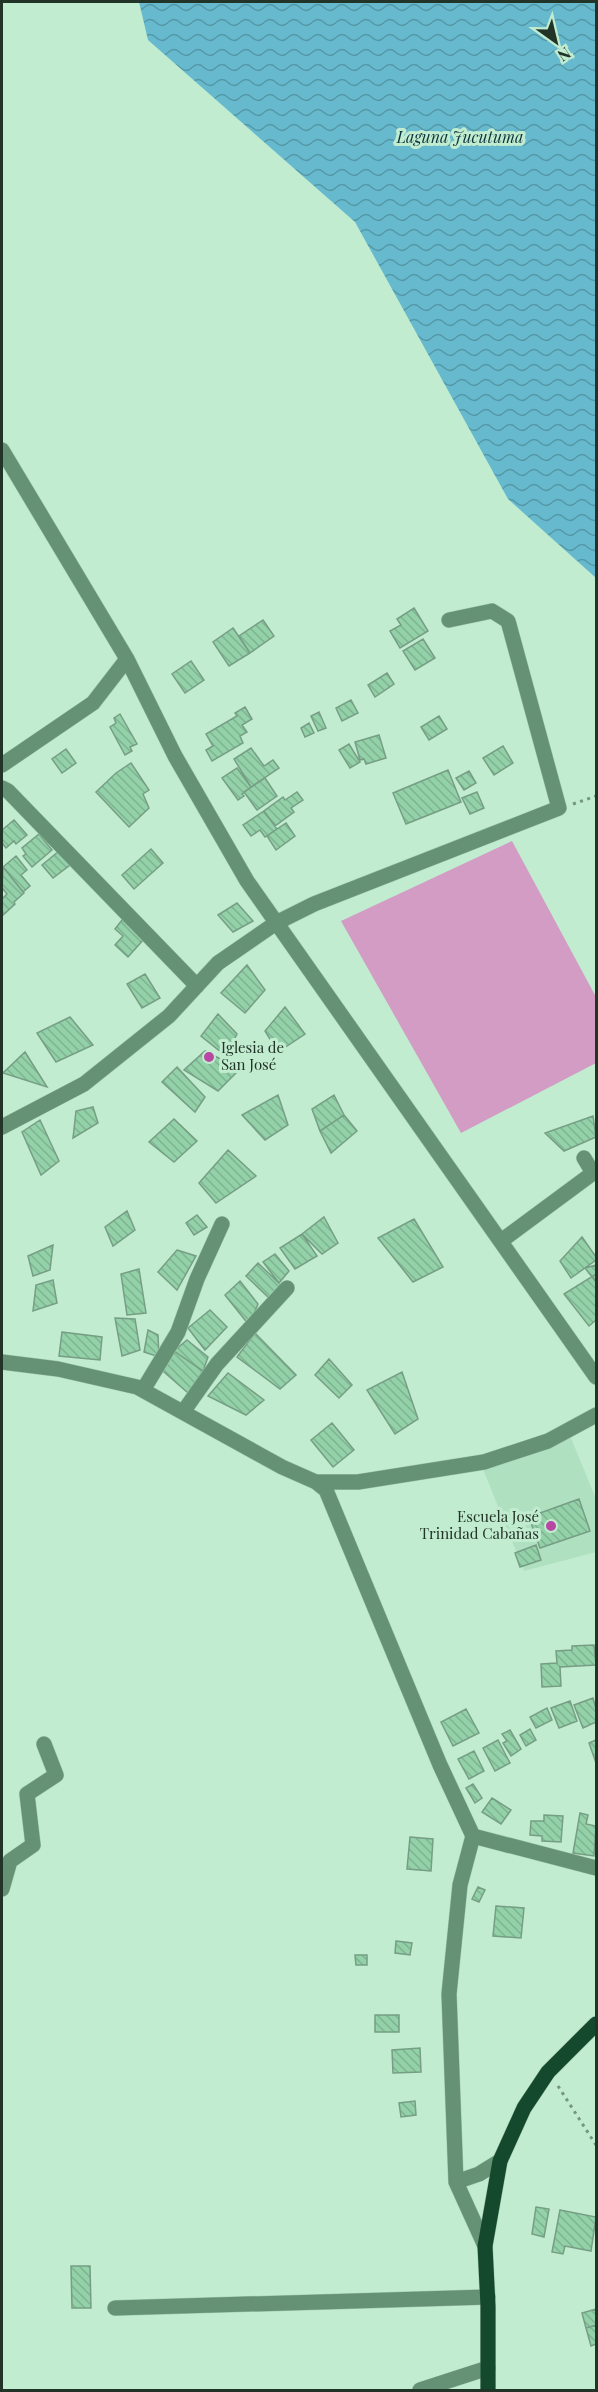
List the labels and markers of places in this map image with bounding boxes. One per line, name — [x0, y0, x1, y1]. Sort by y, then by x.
place label: Iglesia de San José — [221, 1037, 284, 1074]
marker: Iglesia de San José — [202, 1050, 216, 1064]
place label: Escuela José Trinidad Cabañas — [420, 1506, 539, 1543]
marker: Escuela José Trinidad Cabañas — [544, 1519, 558, 1533]

